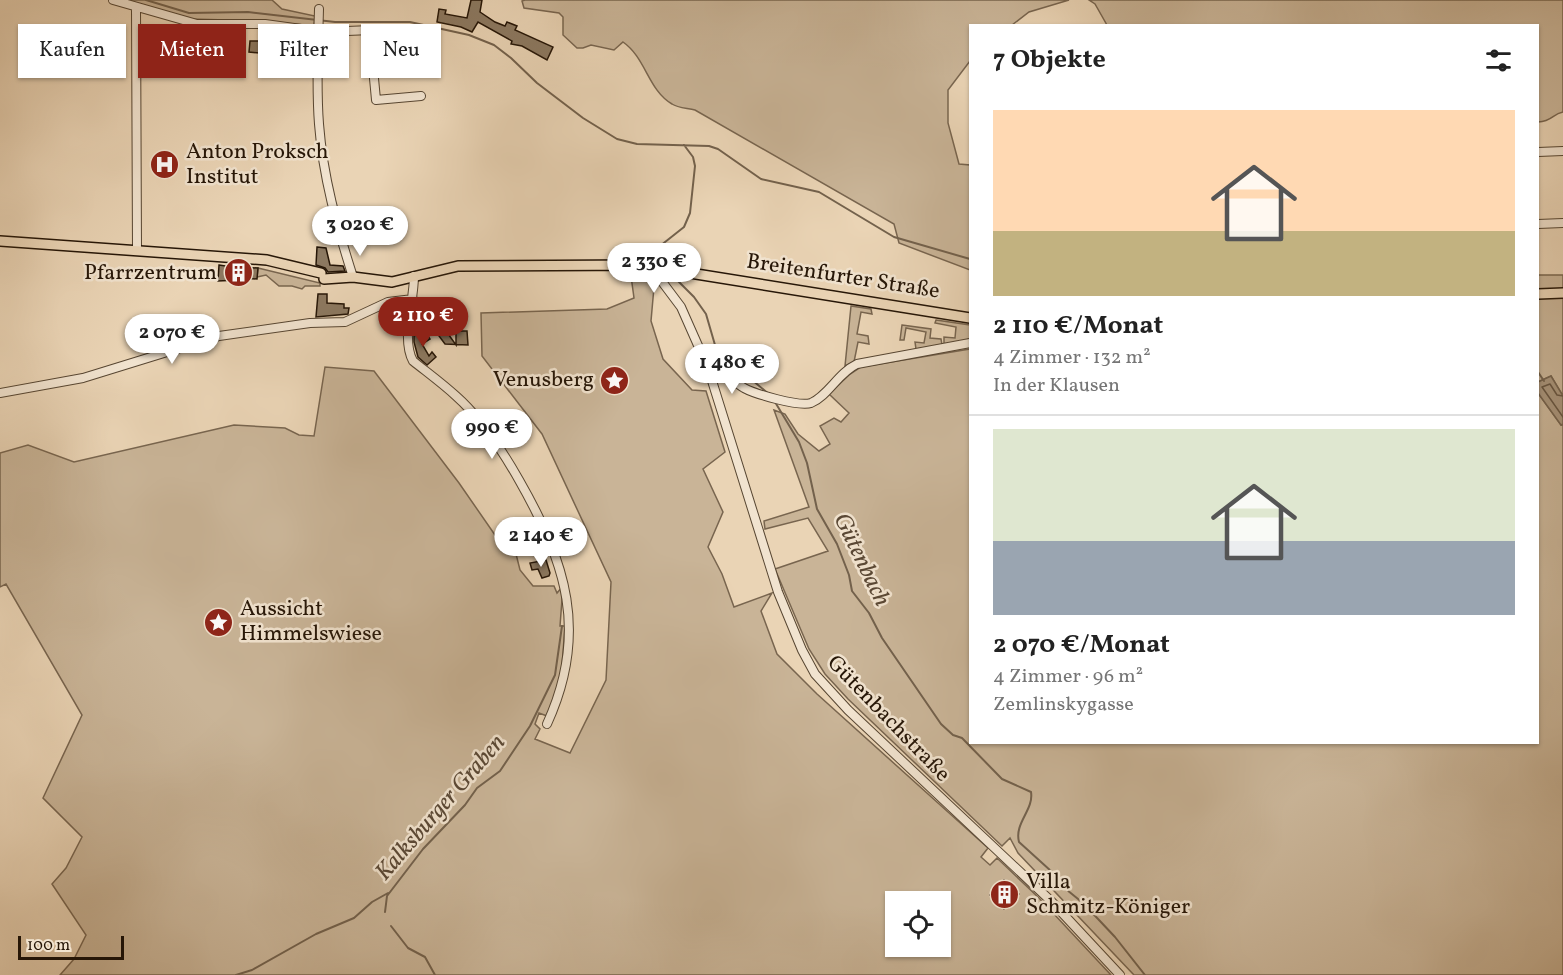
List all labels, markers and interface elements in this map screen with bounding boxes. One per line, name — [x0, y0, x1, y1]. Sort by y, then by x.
chip: Kaufen — [18, 24, 126, 78]
chip: Mieten — [138, 24, 246, 78]
chip: Filter — [258, 24, 349, 78]
chip: Neu — [361, 24, 441, 78]
text: 7 Objekte — [993, 42, 1106, 78]
icon: filters — [1482, 44, 1515, 77]
place label: Anton Proksch Institut — [186, 137, 329, 193]
hospital icon: Anton Proksch Institut — [149, 149, 181, 181]
icon: home — [1200, 149, 1308, 257]
pin: 3 020 € — [305, 206, 415, 257]
text: 3 020 € — [326, 211, 394, 239]
pin: 2 330 € — [599, 243, 709, 294]
street label: Breitenfurter Straße — [744, 246, 942, 308]
text: 2 330 € — [621, 248, 687, 276]
building icon: Pfarrzentrum — [222, 257, 254, 289]
place label: Pfarrzentrum — [84, 258, 217, 289]
pin: 2 110 € — [368, 297, 478, 348]
text: 2 110 € — [392, 302, 454, 330]
text: 2 110 €/Monat — [993, 308, 1163, 344]
pin: 2 070 € — [117, 314, 227, 365]
text: 2 070 € — [139, 319, 205, 347]
pin: 1 480 € — [677, 344, 787, 395]
text: 4 Zimmer · 132 m² — [993, 344, 1151, 372]
text: 1 480 € — [699, 349, 765, 377]
place icon: Venusberg — [599, 364, 631, 396]
place label: Venusberg — [493, 365, 594, 396]
text: In der Klausen — [993, 372, 1120, 400]
pin: 990 € — [450, 409, 534, 460]
text: 990 € — [465, 414, 519, 442]
icon: home — [1200, 468, 1308, 576]
water label: Gütenbach — [824, 508, 898, 613]
pin: 2 140 € — [486, 517, 596, 568]
text: 2 140 € — [508, 522, 574, 550]
place label: Aussicht Himmelswiese — [240, 594, 382, 650]
place icon: Aussicht Himmelswiese — [203, 606, 235, 638]
text: 2 070 €/Monat — [993, 627, 1170, 663]
street label: Gütenbachstraße — [819, 649, 957, 789]
text: 4 Zimmer · 96 m² — [993, 663, 1143, 691]
text: Zemlinskygasse — [993, 691, 1134, 719]
water label: Kalksburger Graben — [368, 727, 514, 889]
place label: Villa Schmitz-Königer — [1026, 867, 1190, 923]
building icon: Villa Schmitz-Königer — [989, 879, 1021, 911]
map controls — [885, 891, 951, 957]
button: locate — [885, 891, 951, 957]
scale bar — [18, 933, 124, 960]
text: 100 m — [27, 935, 70, 957]

